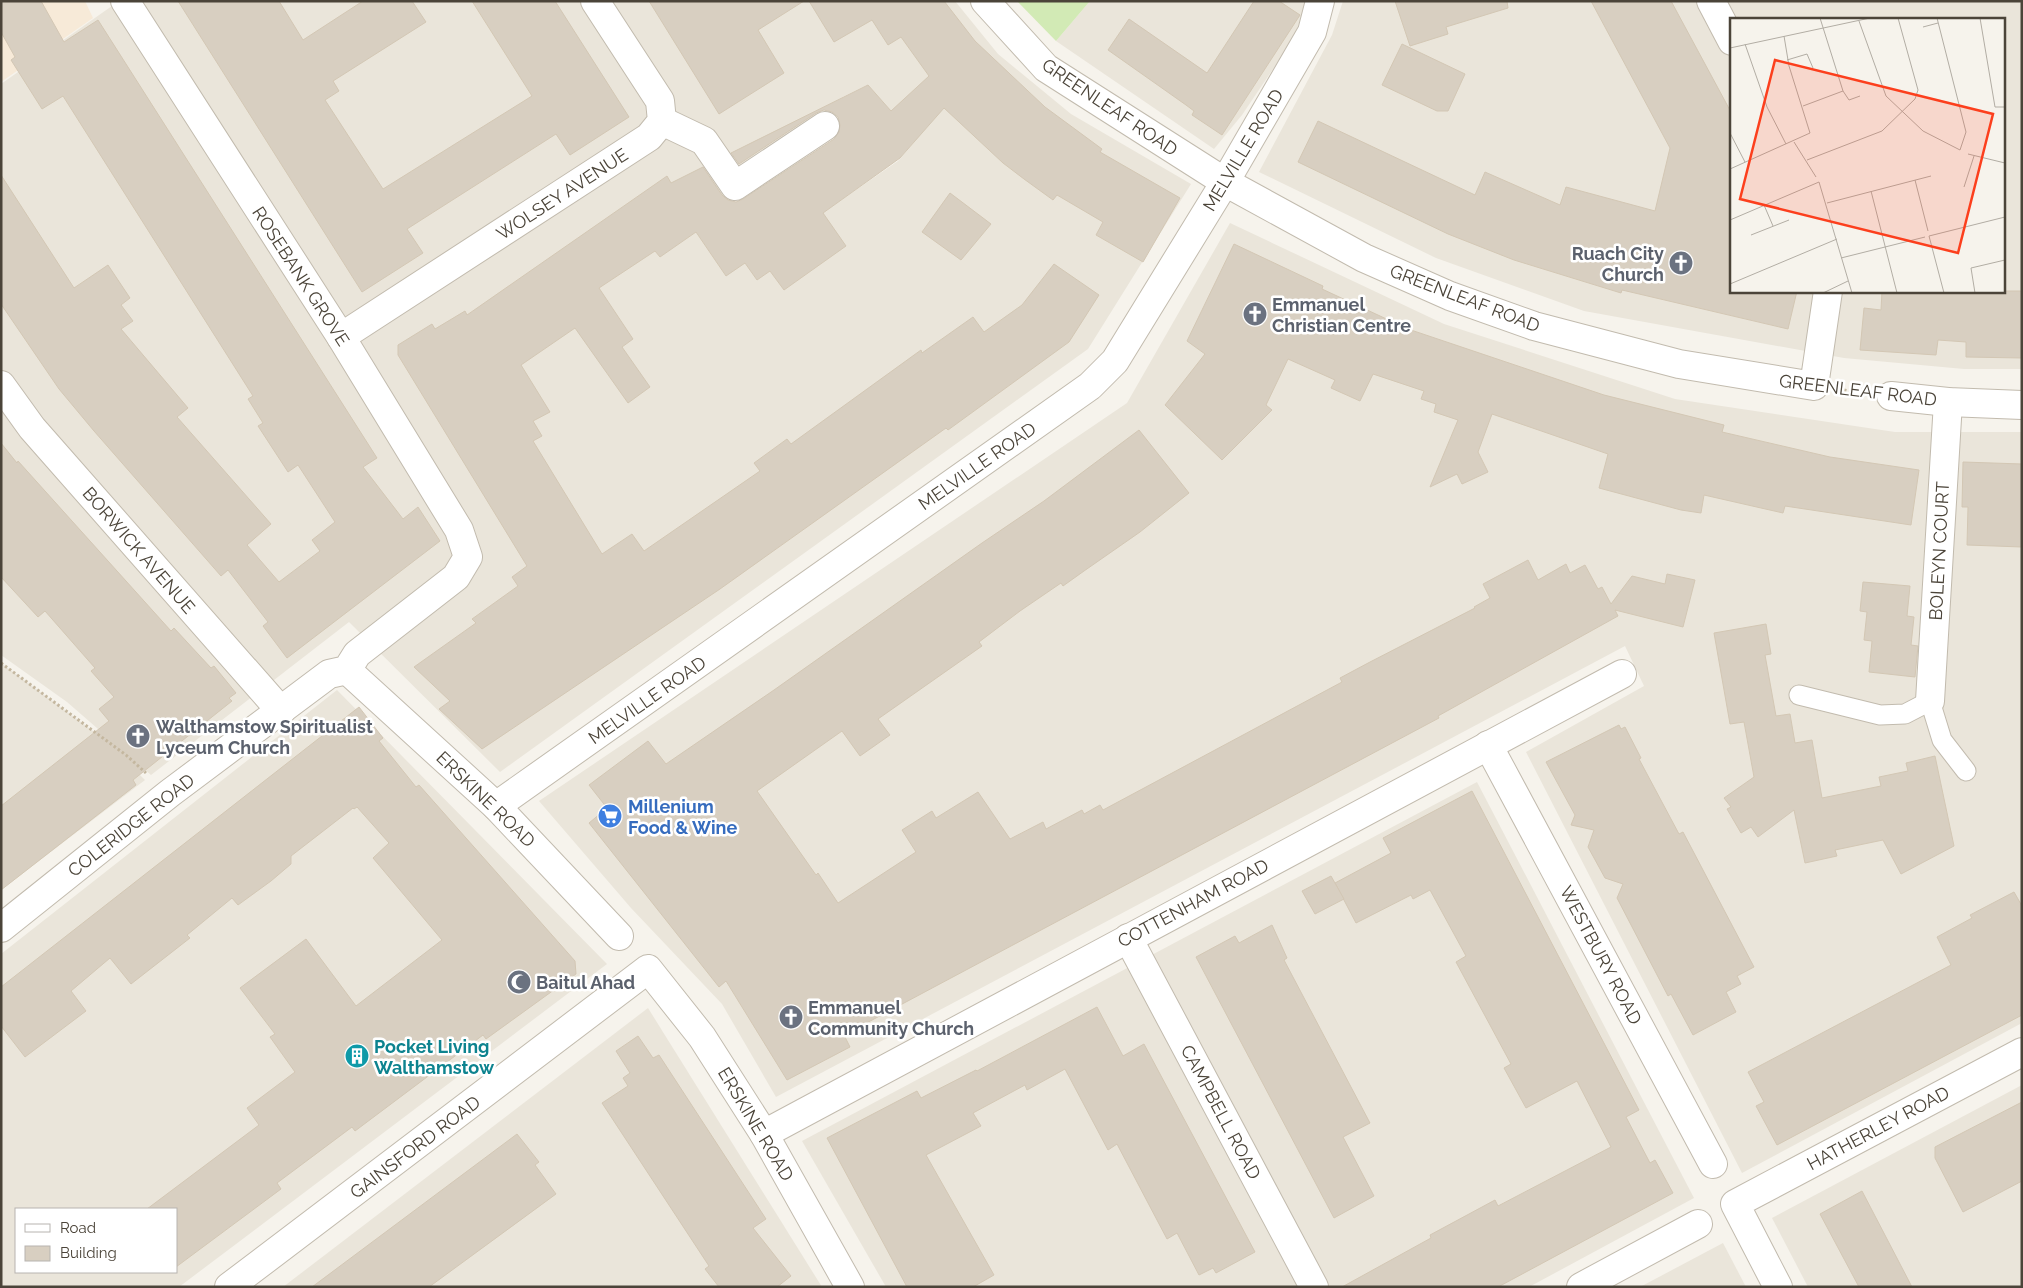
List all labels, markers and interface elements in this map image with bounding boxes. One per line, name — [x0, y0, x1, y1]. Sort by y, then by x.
inset map — [1730, 18, 2006, 292]
street label: GREENLEAF ROAD — [1038, 54, 1182, 160]
street label: MELVILLE ROAD — [1198, 85, 1288, 215]
street label: WOLSEY AVENUE — [492, 144, 632, 244]
street label: ROSEBANK GROVE — [248, 202, 354, 350]
place label: Ruach City Church — [1572, 243, 1664, 285]
church icon: Ruach City Church — [1668, 250, 1694, 276]
street label: GREENLEAF ROAD — [1387, 260, 1543, 336]
place label: Emmanuel Christian Centre — [1272, 294, 1411, 336]
church icon: Emmanuel Christian Centre — [1242, 301, 1268, 327]
street label: GREENLEAF ROAD — [1778, 370, 1938, 410]
street label: MELVILLE ROAD — [914, 418, 1040, 514]
street label: BOLEYN COURT — [1925, 481, 1953, 621]
street label: BORWICK AVENUE — [78, 482, 200, 618]
street label: MELVILLE ROAD — [584, 652, 710, 748]
place label: Walthamstow Spiritualist Lyceum Church — [156, 716, 373, 758]
church icon: Walthamstow Spiritualist Lyceum Church — [125, 723, 151, 749]
street label: ERSKINE ROAD — [432, 747, 540, 851]
street label: COLERIDGE ROAD — [64, 769, 198, 881]
place label: Millenium Food & Wine — [628, 796, 737, 838]
supermarket icon: Millenium Food & Wine — [597, 803, 623, 829]
street label: COTTENHAM ROAD — [1114, 854, 1272, 952]
street label: WESTBURY ROAD — [1556, 882, 1646, 1028]
mosque icon: Baitul Ahad — [506, 969, 532, 995]
place label: Baitul Ahad — [536, 972, 635, 993]
place label: Emmanuel Community Church — [808, 997, 974, 1039]
church icon: Emmanuel Community Church — [778, 1004, 804, 1030]
place label: Pocket Living Walthamstow — [374, 1036, 495, 1078]
street label: CAMPBELL ROAD — [1177, 1041, 1265, 1183]
building icon: Pocket Living Walthamstow — [344, 1043, 370, 1069]
street label: ERSKINE ROAD — [714, 1063, 798, 1185]
street label: HATHERLEY ROAD — [1803, 1082, 1953, 1174]
street label: GAINSFORD ROAD — [346, 1091, 484, 1203]
legend — [15, 1208, 178, 1273]
text: Road — [60, 1219, 96, 1237]
text: Building — [60, 1244, 117, 1262]

